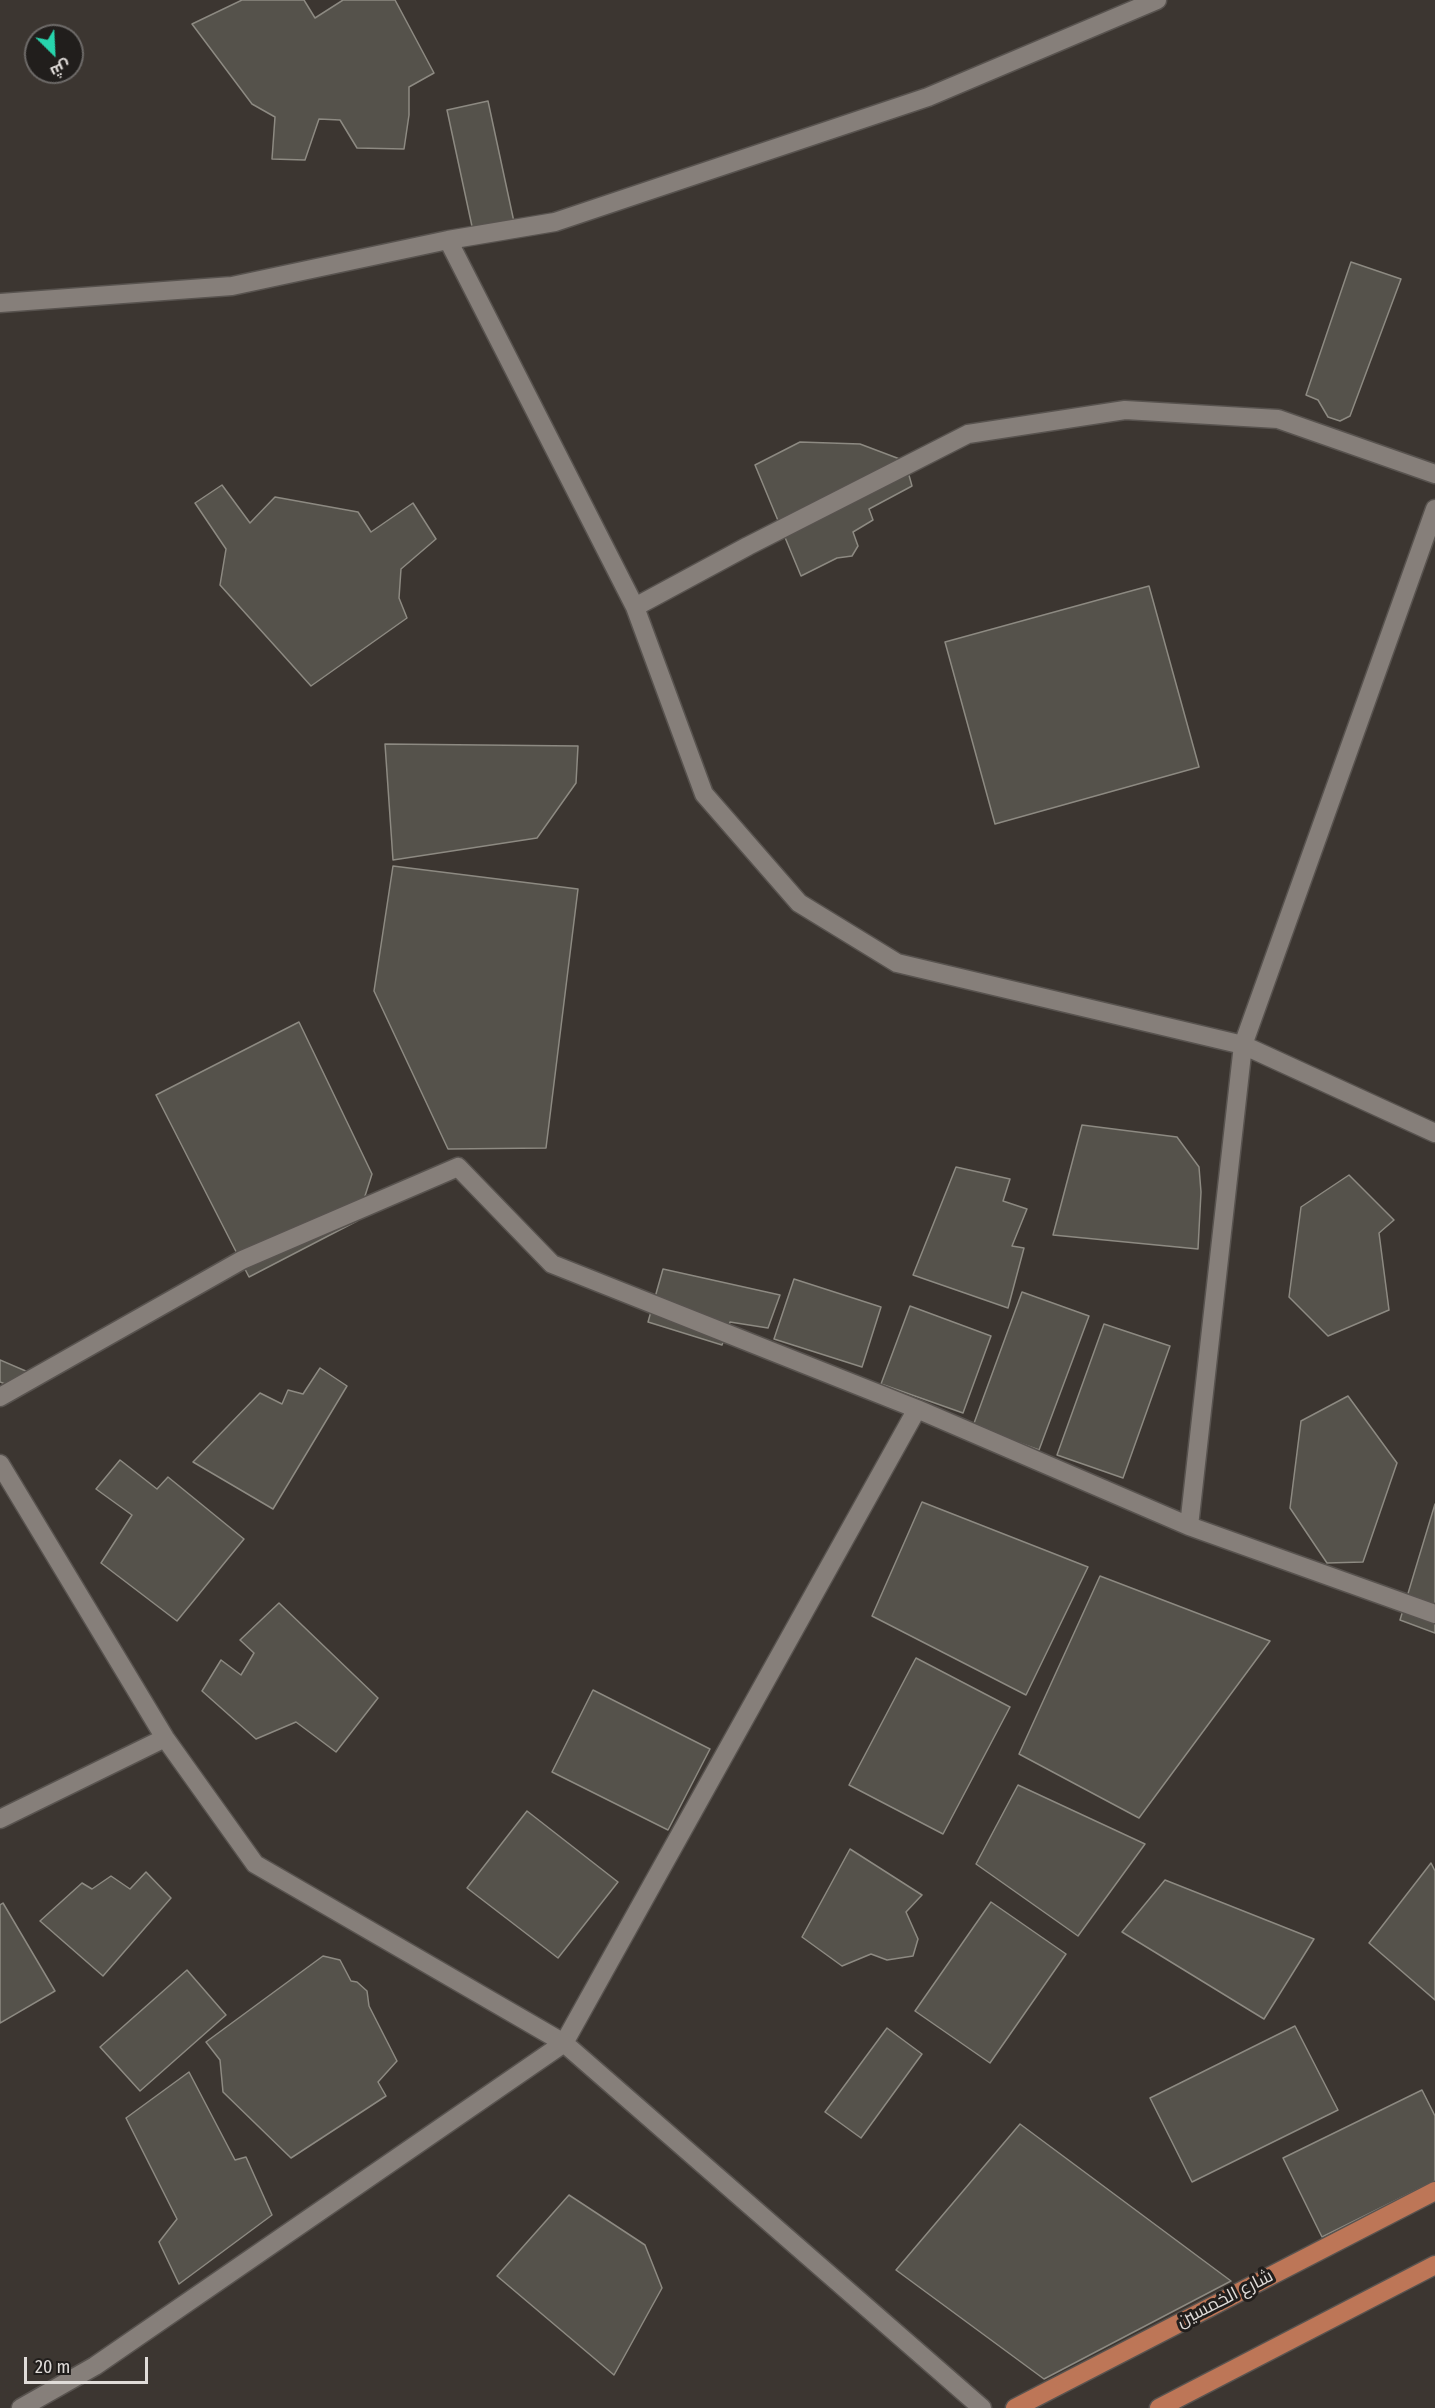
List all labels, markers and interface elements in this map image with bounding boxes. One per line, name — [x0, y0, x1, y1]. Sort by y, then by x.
north arrow — [24, 24, 84, 84]
text: ش — [47, 56, 74, 82]
street label: شارع الخمسين — [1173, 2265, 1277, 2333]
scale bar — [27, 2345, 152, 2383]
text: 20 m — [35, 2356, 70, 2378]

